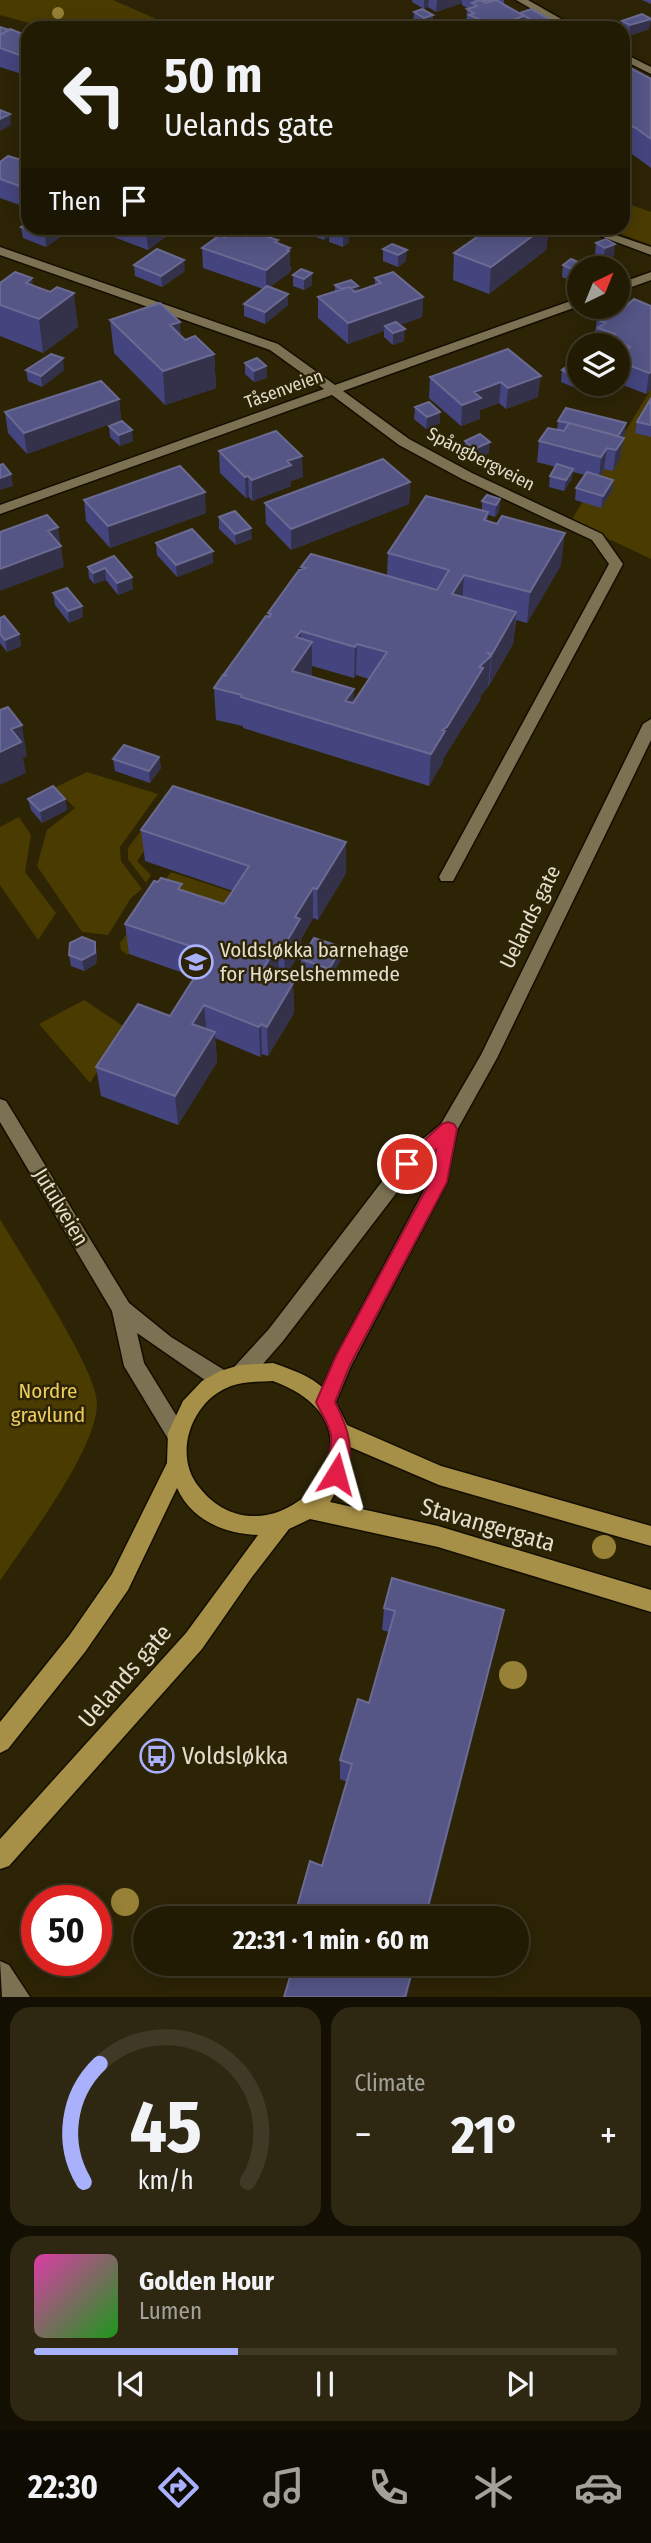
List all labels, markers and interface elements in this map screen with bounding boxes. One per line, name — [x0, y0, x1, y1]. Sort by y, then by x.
text: 50 m — [164, 46, 262, 105]
icon: left — [49, 49, 140, 140]
text: Uelands gate — [164, 106, 334, 144]
icon: arrive — [115, 182, 153, 220]
text: Then — [49, 186, 101, 217]
north arrow — [567, 256, 630, 318]
map controls — [567, 256, 630, 396]
button: layers — [567, 333, 630, 396]
street label: Tåsenveien — [242, 365, 326, 413]
street label: Spångbergveien — [424, 422, 538, 496]
street label: Uelands gate — [494, 861, 566, 973]
place label: Voldsløkka barnehage for Hørselshemmede — [220, 937, 409, 987]
school or university icon: Voldsløkka barnehage for Hørselshemmede — [177, 943, 215, 981]
pin — [377, 1134, 437, 1194]
icon: arrive — [388, 1145, 426, 1183]
street label: Jutulveien — [28, 1163, 94, 1251]
park label: Nordre gravlund — [11, 1378, 85, 1428]
position arrow — [299, 1437, 373, 1511]
street label: Stavangergata — [418, 1492, 558, 1558]
street label: Uelands gate — [73, 1619, 177, 1733]
bus stop icon: Voldsløkka — [138, 1737, 176, 1775]
place label: Voldsløkka — [182, 1742, 288, 1770]
speed limit sign: 50 — [21, 1885, 112, 1976]
text: 22:31 · 1 min · 60 m — [233, 1925, 429, 1956]
text: Climate — [355, 2069, 425, 2097]
text: 45 — [129, 2085, 201, 2172]
text: 21° — [451, 2104, 520, 2167]
text: − — [355, 2112, 372, 2158]
text: + — [600, 2112, 617, 2158]
text: km/h — [137, 2166, 193, 2196]
text: Golden Hour — [139, 2266, 274, 2297]
text: Lumen — [139, 2297, 202, 2325]
icon: previous — [112, 2365, 150, 2403]
icon: pause — [306, 2365, 344, 2403]
icon: next — [501, 2365, 539, 2403]
icon: directions — [154, 2463, 203, 2512]
icon: music — [259, 2463, 308, 2512]
icon: phone — [364, 2463, 413, 2512]
icon: climate — [469, 2463, 518, 2512]
icon: car — [574, 2463, 623, 2512]
text: 22:30 — [28, 2468, 98, 2506]

